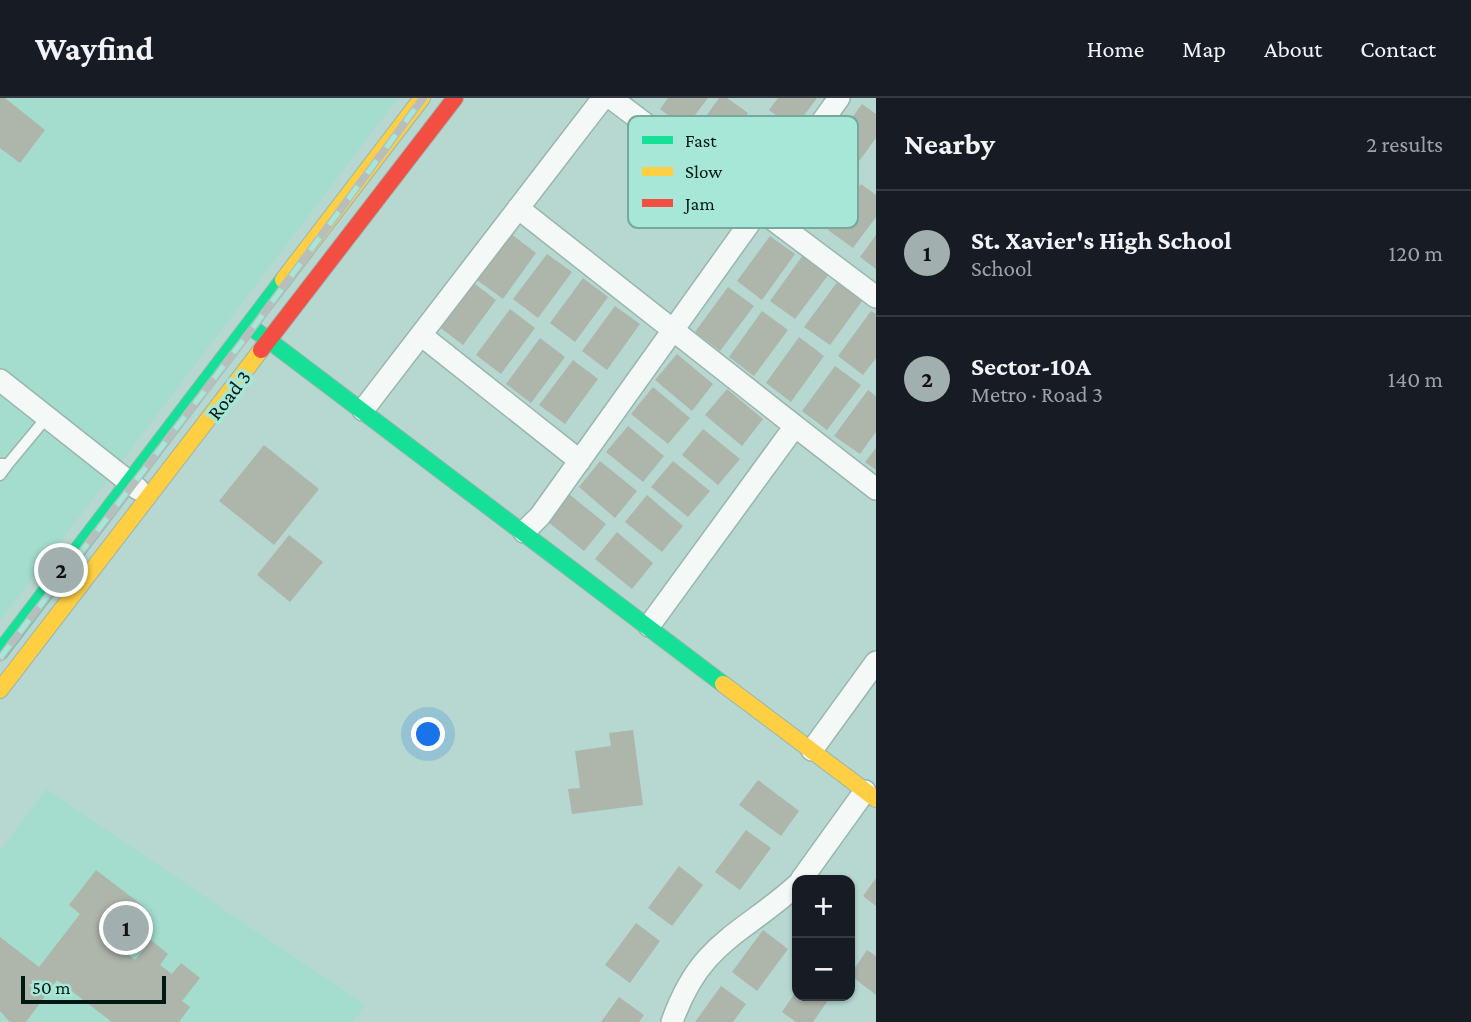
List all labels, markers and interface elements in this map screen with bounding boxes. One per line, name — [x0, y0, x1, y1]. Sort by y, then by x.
text: Wayfind — [35, 30, 153, 67]
text: Home — [1087, 35, 1144, 62]
text: Map — [1182, 35, 1226, 62]
text: About — [1264, 35, 1322, 62]
text: Contact — [1360, 35, 1436, 62]
legend — [628, 116, 858, 228]
text: Nearby — [904, 127, 995, 160]
text: Fast — [685, 130, 717, 151]
text: 2 results — [1366, 131, 1443, 157]
text: Slow — [685, 161, 722, 182]
text: Jam — [683, 193, 715, 214]
text: St. Xavier's High School — [971, 226, 1232, 255]
text: 1 — [923, 240, 931, 266]
text: 120 m — [1389, 240, 1443, 266]
text: School — [971, 255, 1032, 281]
text: Sector-10A — [971, 352, 1091, 381]
street label: Road 3 — [202, 365, 256, 425]
text: 2 — [921, 366, 933, 392]
text: 140 m — [1388, 366, 1443, 392]
text: Metro · Road 3 — [971, 381, 1103, 407]
pin: 2 — [38, 544, 84, 596]
your location — [411, 717, 445, 751]
map controls — [792, 875, 855, 1001]
button: + — [792, 875, 855, 938]
pin: 1 — [103, 902, 149, 954]
button: − — [792, 938, 855, 1001]
scale bar — [21, 973, 166, 1005]
text: 50 m — [32, 977, 71, 998]

